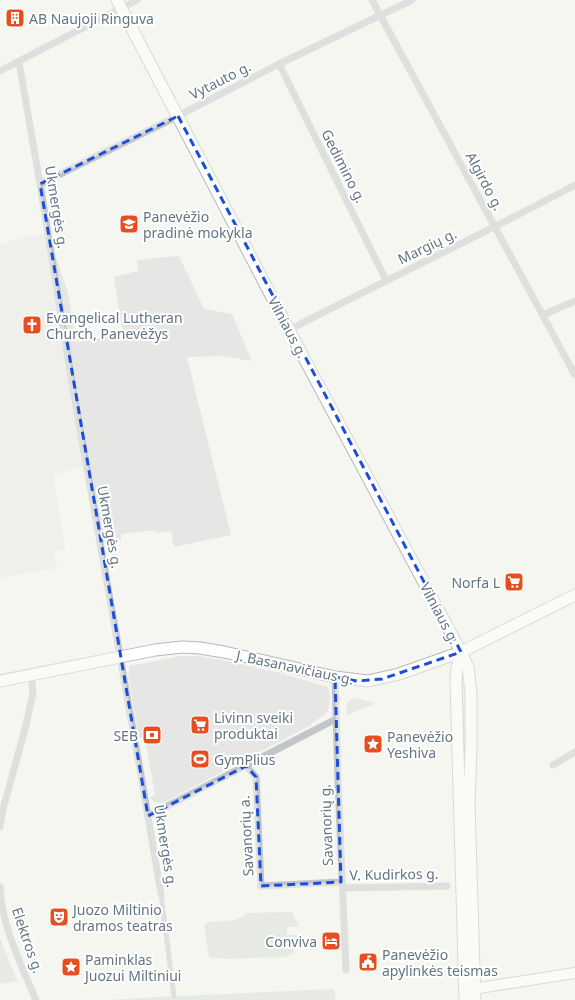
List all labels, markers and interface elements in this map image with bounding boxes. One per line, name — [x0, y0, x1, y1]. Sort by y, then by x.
building icon: AB Naujoji Ringuva — [4, 7, 26, 29]
place label: AB Naujoji Ringuva — [29, 9, 154, 28]
street label: Vytauto g. — [186, 56, 254, 104]
street label: Gedimino g. — [317, 126, 371, 206]
street label: Algirdo g. — [462, 149, 508, 213]
street label: Ukmergės g. — [41, 164, 73, 250]
place label: Panevėžio pradinė mokykla — [143, 207, 253, 242]
school or university icon: Panevėžio pradinė mokykla — [118, 213, 140, 235]
street label: Margių g. — [394, 224, 460, 268]
street label: Vilniaus g. — [264, 293, 312, 361]
place label: Evangelical Lutheran Church, Panevėžys — [46, 308, 183, 343]
church icon: Evangelical Lutheran Church, Panevėžys — [21, 314, 43, 336]
street label: Ukmergės g. — [93, 484, 127, 570]
supermarket icon: Norfa L — [503, 571, 525, 593]
place label: Norfa L — [451, 573, 500, 592]
street label: Vilniaus g. — [416, 579, 464, 647]
street label: J. Basanavičiaus g. — [233, 645, 355, 689]
place label: Livinn sveiki produktai — [214, 708, 293, 743]
supermarket icon: Livinn sveiki produktai — [189, 714, 211, 736]
bank icon: SEB — [141, 724, 163, 746]
place label: SEB — [113, 726, 138, 745]
place label: Panevėžio Yeshiva — [387, 727, 453, 762]
place icon: Panevėžio Yeshiva — [362, 733, 384, 755]
sports icon: GymPlius — [189, 748, 211, 770]
place label: GymPlius — [214, 750, 276, 769]
street label: Savanorių g. — [315, 784, 337, 866]
street label: Savanorių a. — [234, 795, 258, 877]
street label: Ukmergės g. — [150, 803, 182, 889]
street label: V. Kudirkos g. — [349, 864, 439, 884]
place label: Juozo Miltinio dramos teatras — [71, 900, 173, 935]
street label: Elektros g. — [8, 905, 48, 975]
theatre icon: Juozo Miltinio dramos teatras — [48, 906, 70, 928]
hotel icon: Conviva — [320, 930, 342, 952]
place label: Conviva — [265, 932, 317, 951]
place label: Panevėžio apylinkės teismas — [382, 945, 498, 980]
place label: Paminklas Juozui Miltiniui — [83, 950, 181, 985]
public building icon: Panevėžio apylinkės teismas — [357, 951, 379, 973]
place icon: Paminklas Juozui Miltiniui — [60, 956, 82, 978]

